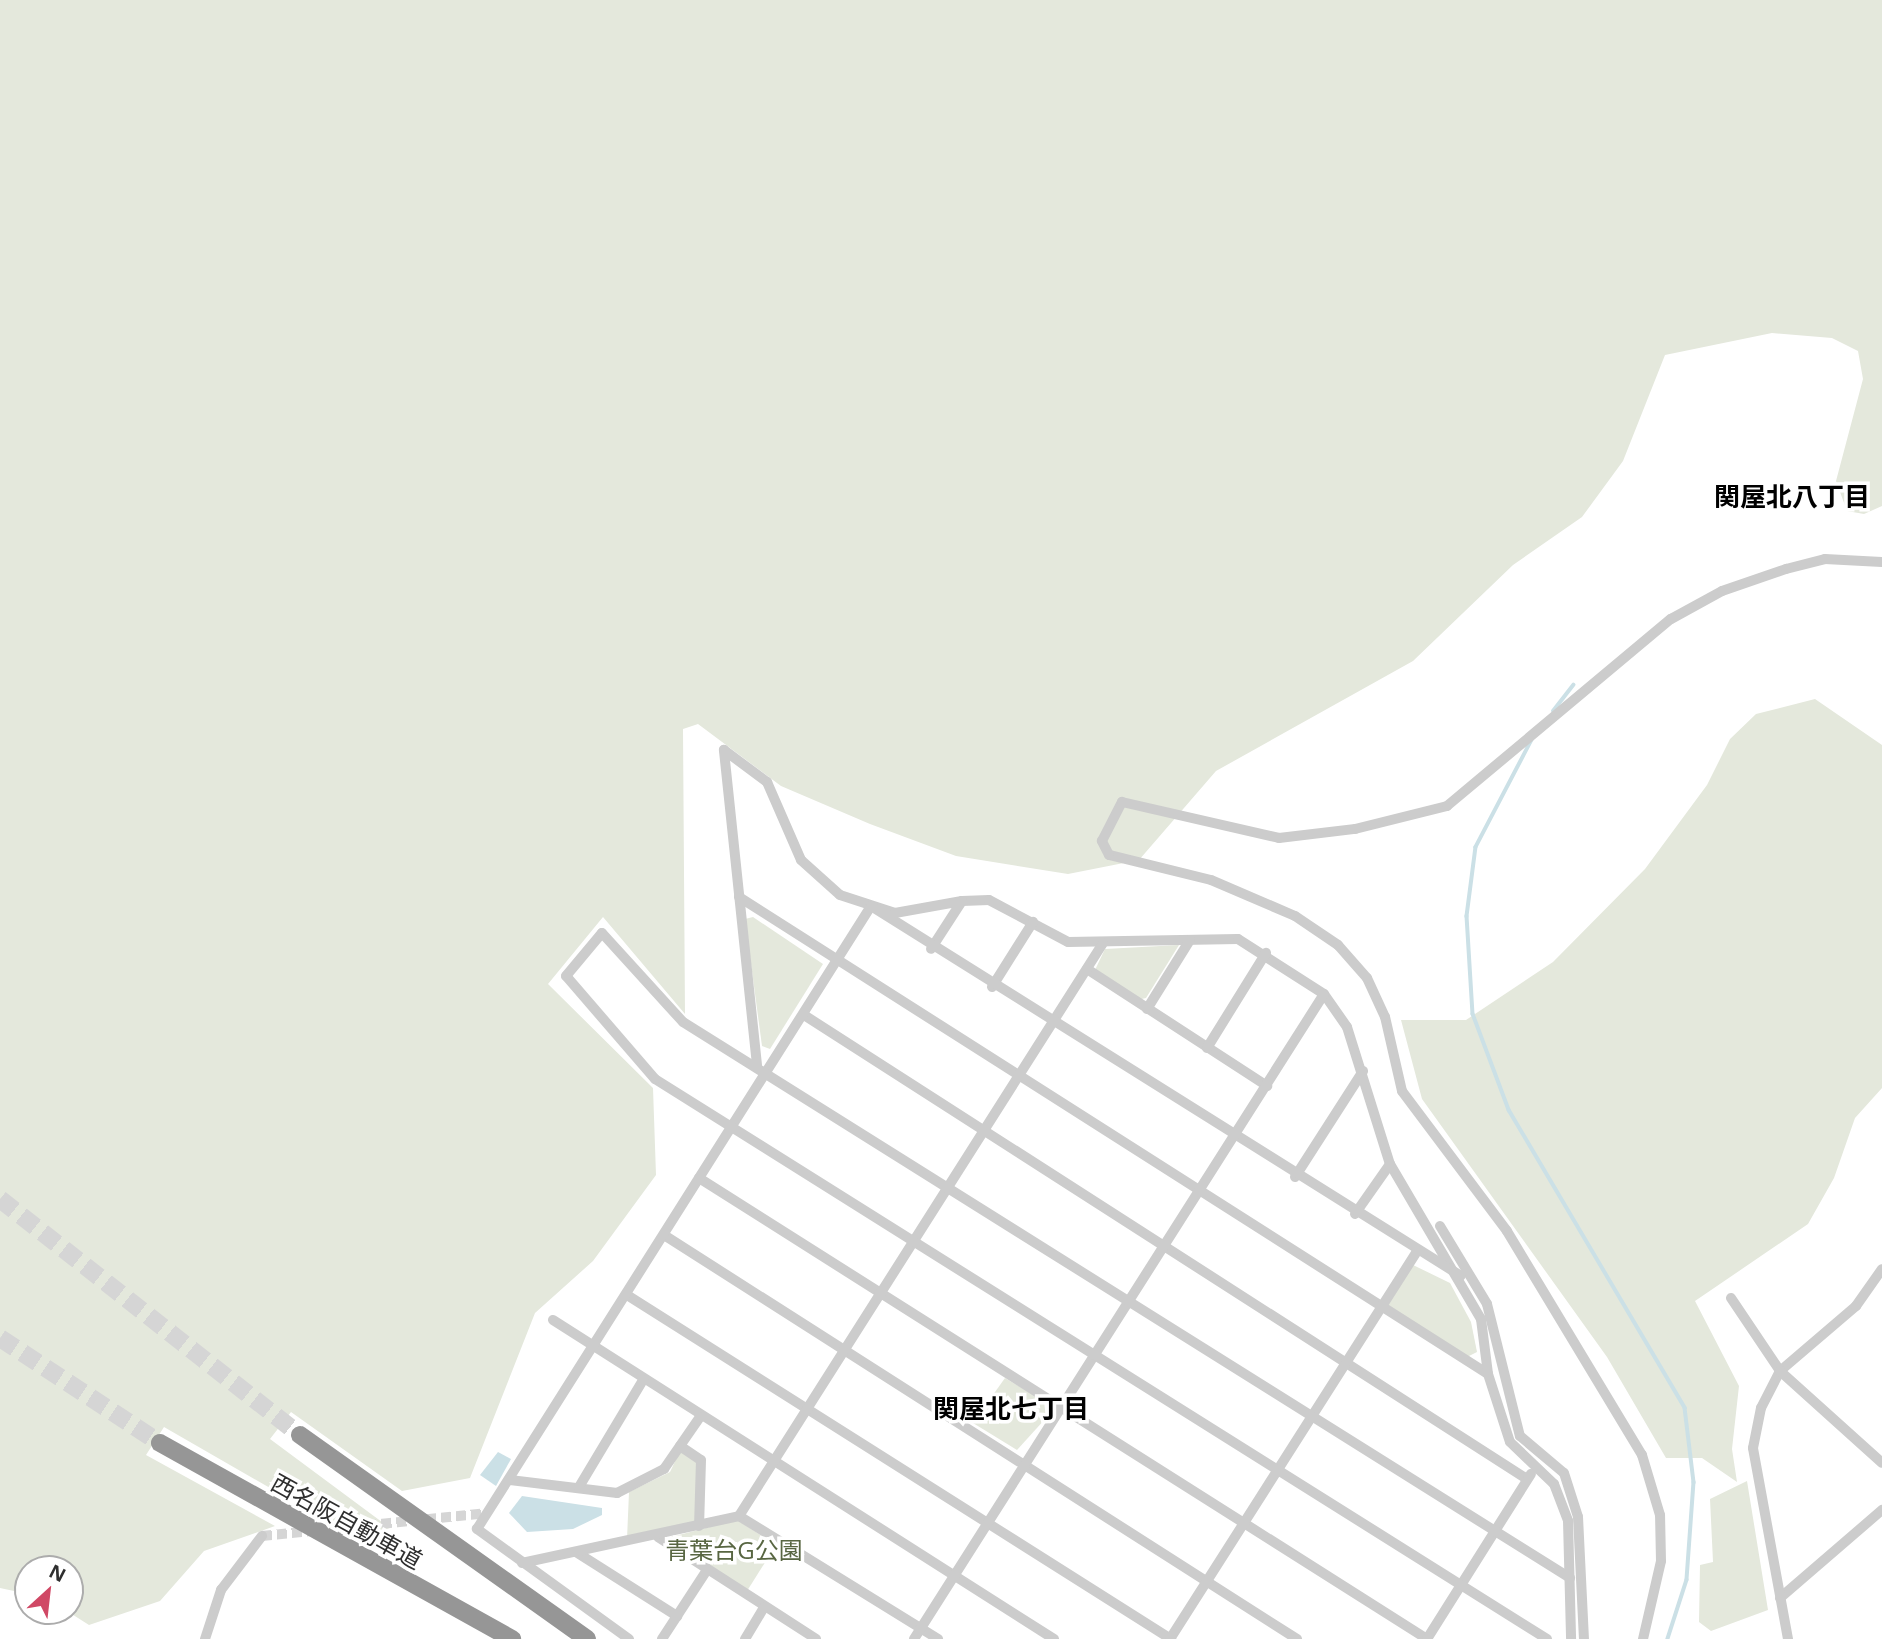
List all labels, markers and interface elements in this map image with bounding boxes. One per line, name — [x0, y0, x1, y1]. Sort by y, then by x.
district label: 関屋北八丁目 — [1714, 481, 1870, 513]
district label: 関屋北七丁目 — [933, 1393, 1089, 1425]
street label: 西名阪自動車道 — [267, 1468, 427, 1574]
park label: 青葉台G公園 — [665, 1536, 803, 1564]
north arrow — [14, 1555, 84, 1625]
text: N — [45, 1558, 70, 1588]

